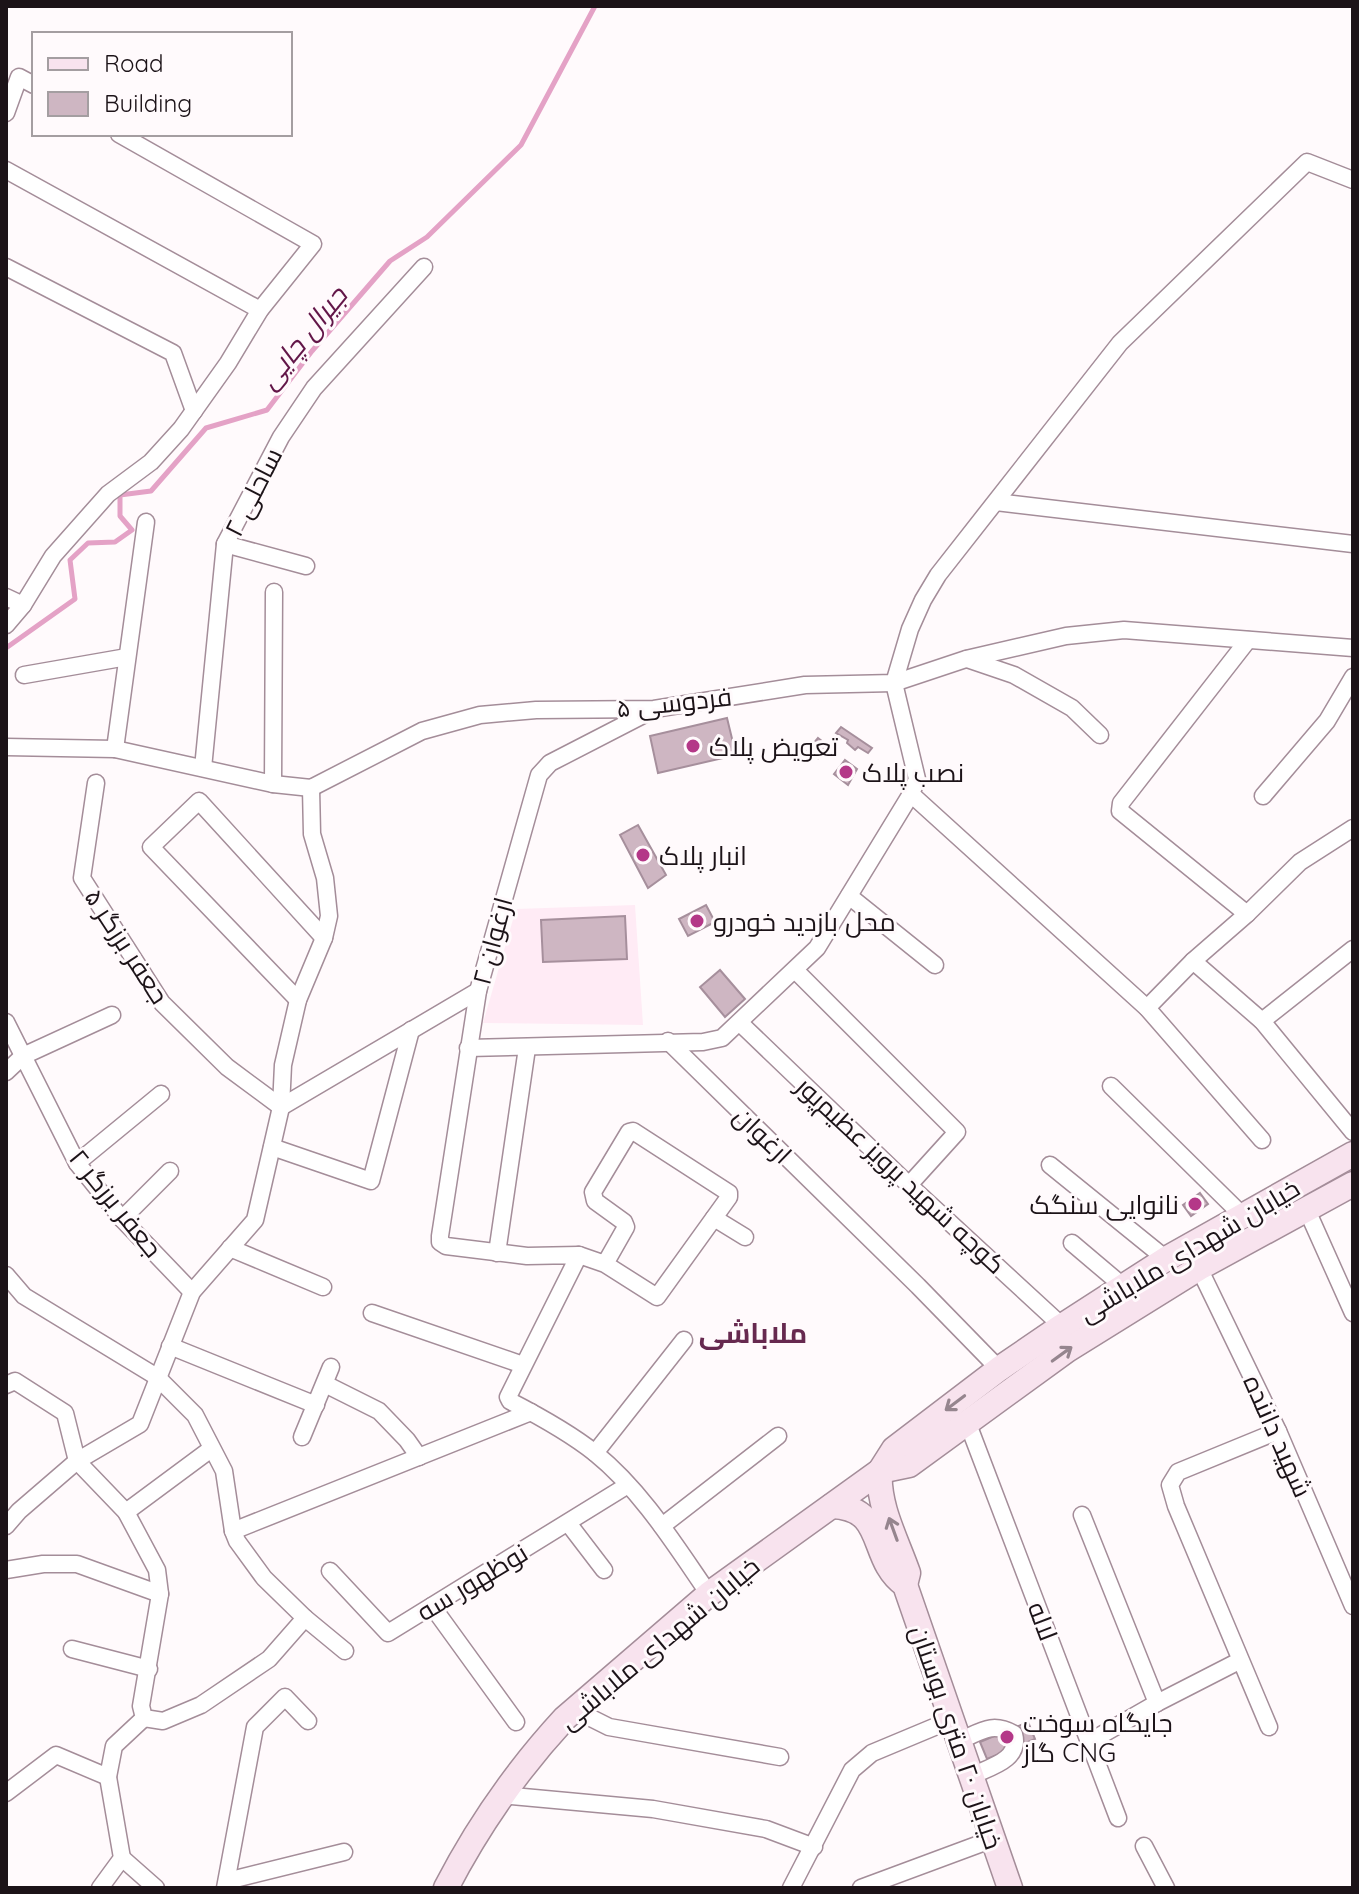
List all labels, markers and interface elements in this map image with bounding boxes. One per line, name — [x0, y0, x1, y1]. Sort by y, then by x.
legend — [32, 32, 292, 136]
text: Road — [104, 48, 164, 78]
text: Building — [104, 88, 192, 118]
water label: جیرال چایی — [250, 277, 356, 397]
street label: ساحلی ۲ — [217, 442, 289, 542]
street label: فردوسی ۵ — [615, 680, 733, 724]
place label: تعویض پلاک — [709, 730, 838, 764]
marker: تعویض پلاک — [684, 737, 702, 755]
place label: نصب پلاک — [862, 756, 964, 790]
marker: نصب پلاک — [837, 763, 855, 781]
place label: انبار پلاک — [659, 839, 747, 873]
marker: انبار پلاک — [634, 846, 652, 864]
street label: جعفر برزگر ۵ — [78, 882, 176, 1010]
street label: ارغوان ۲ — [464, 894, 520, 988]
place label: محل بازدید خودرو — [713, 905, 896, 938]
marker: محل بازدید خودرو — [688, 912, 706, 930]
street label: کوچه شهید پرویز عظیم‌پور — [787, 1068, 1013, 1282]
street label: ارغوان — [727, 1099, 799, 1171]
street label: جعفر برزگر ۲ — [62, 1142, 170, 1264]
street label: خیابان شهدای ملاباشی — [1073, 1171, 1305, 1329]
place label: نانوایی سنگک — [1030, 1188, 1179, 1221]
marker: نانوایی سنگک — [1186, 1195, 1204, 1213]
district label: ملاباشی — [699, 1315, 807, 1350]
one-way arrow — [1050, 1346, 1072, 1363]
street label: شهید داننده — [1236, 1370, 1320, 1502]
one-way arrow — [945, 1394, 966, 1411]
one-way arrow — [884, 1516, 899, 1541]
street label: نوظهور سه — [410, 1536, 534, 1628]
street label: خیابان شهدای ملاباشی — [552, 1549, 766, 1737]
street label: لاله — [1021, 1597, 1065, 1645]
street label: خیابان ۲۰ متری بوستان — [903, 1621, 1011, 1853]
place label: جایگاه سوخت گاز CNG — [1021, 1706, 1173, 1769]
marker: جایگاه سوخت گاز CNG — [998, 1728, 1016, 1746]

